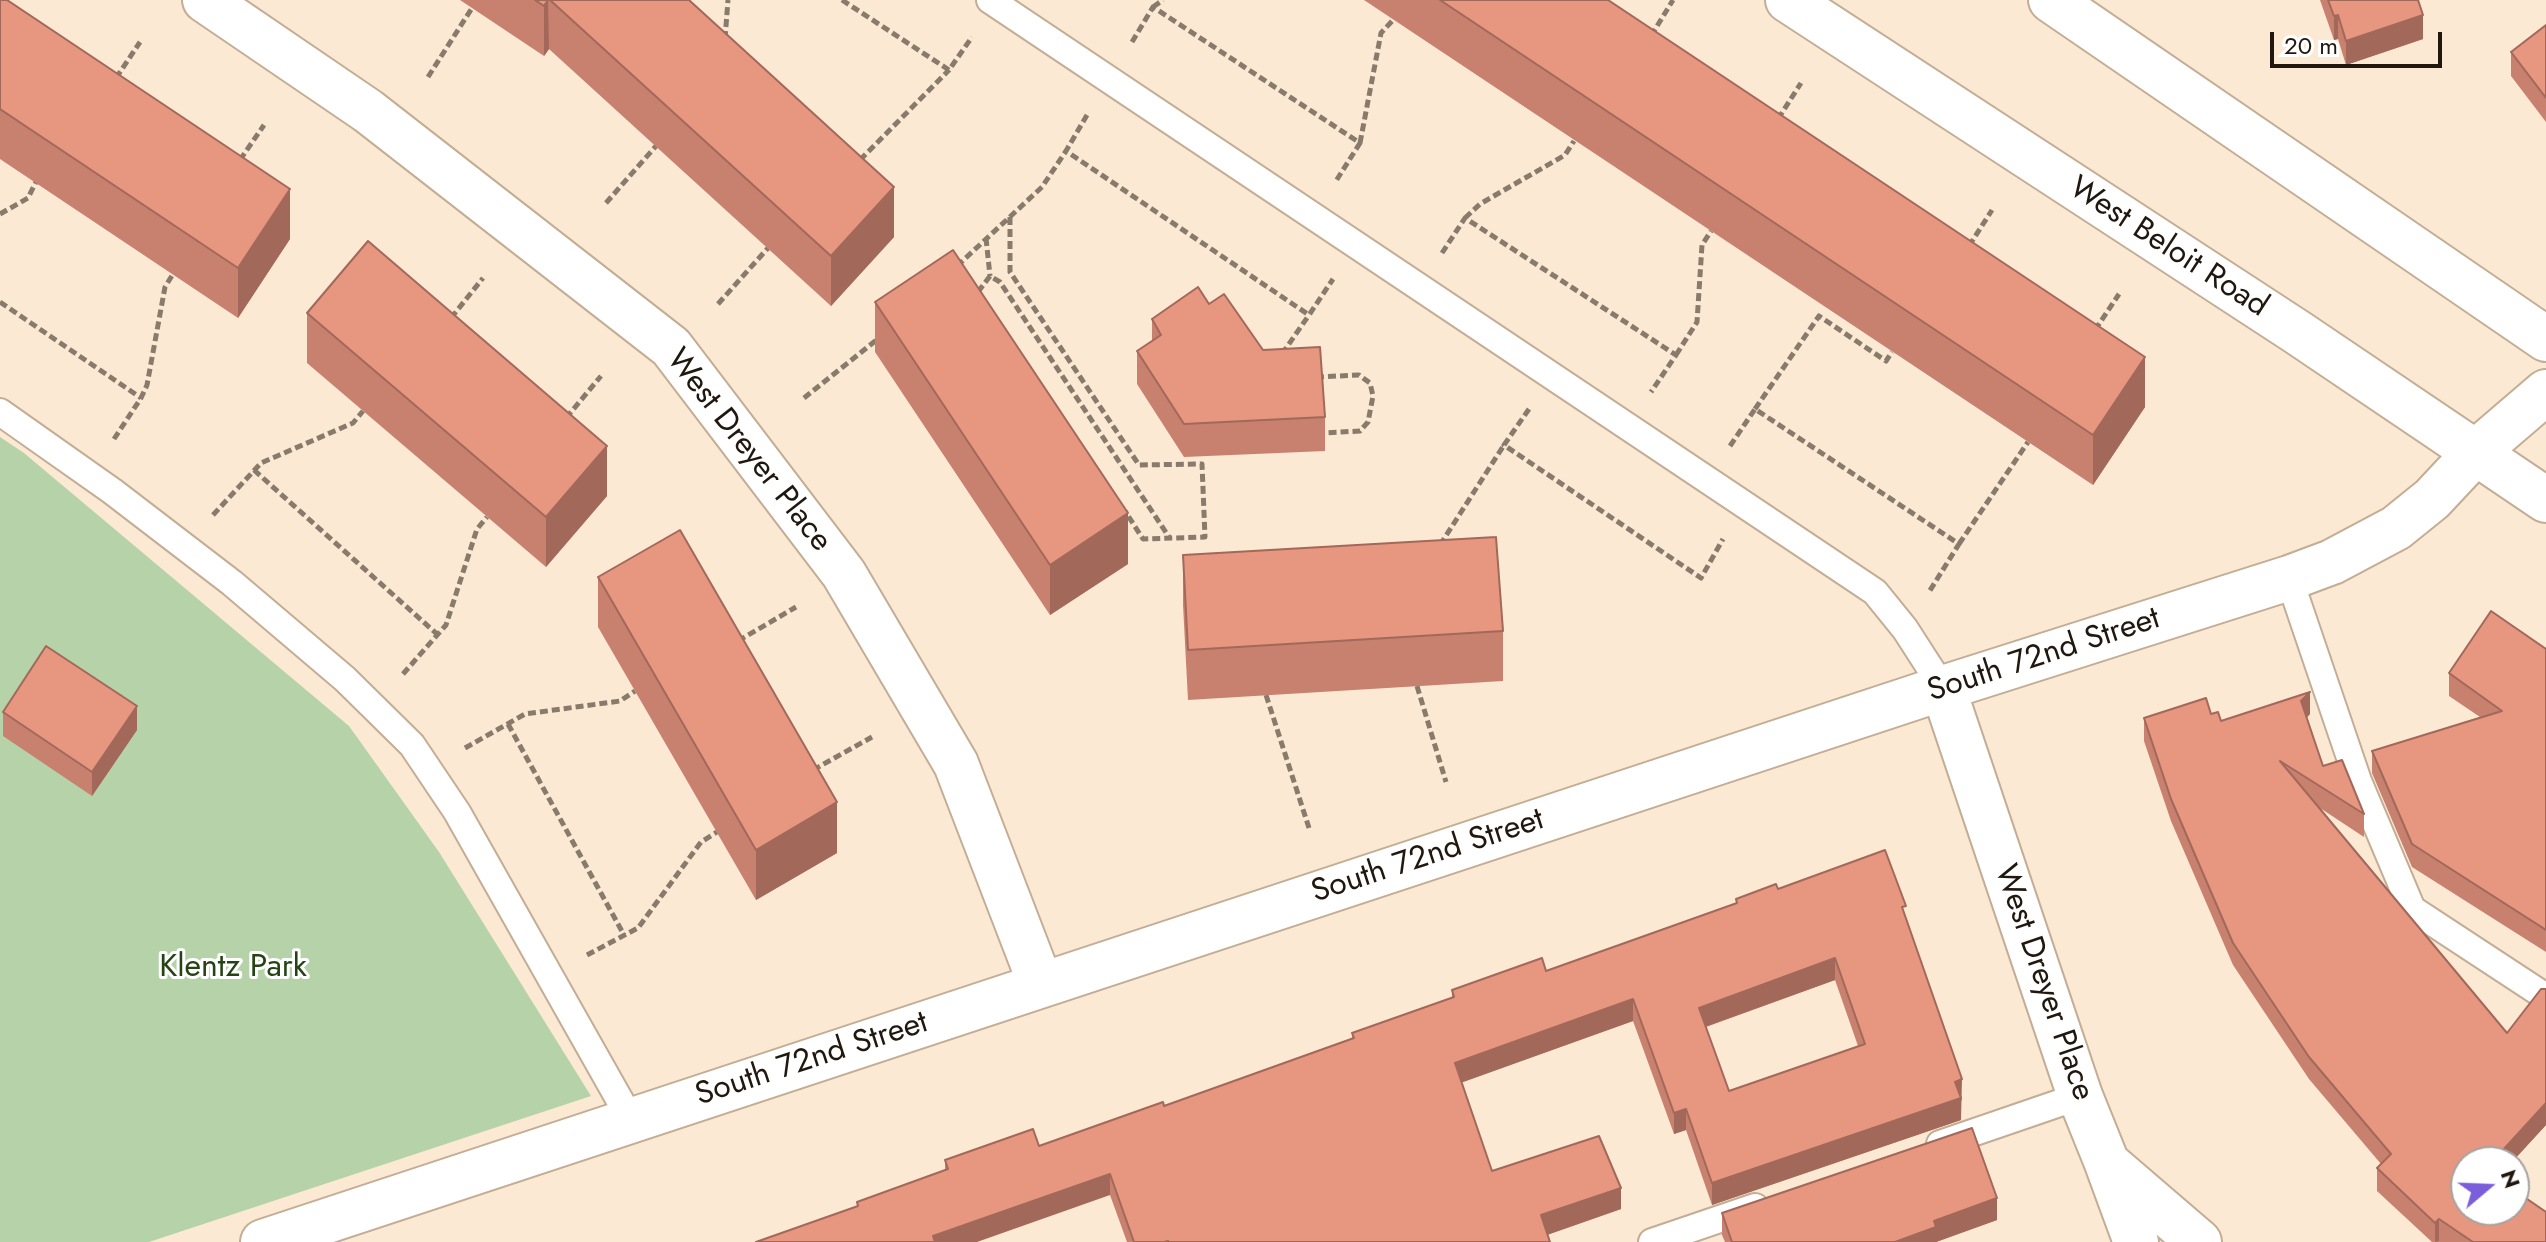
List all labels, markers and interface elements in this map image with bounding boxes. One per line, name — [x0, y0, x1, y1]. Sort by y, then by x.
scale bar — [2274, 16, 2446, 66]
text: 20 m — [2284, 28, 2338, 63]
street label: West Beloit Road — [2061, 169, 2275, 327]
street label: West Dreyer Place — [657, 342, 839, 560]
street label: South 72nd Street — [1923, 600, 2165, 712]
street label: South 72nd Street — [1307, 801, 1549, 913]
street label: West Dreyer Place — [1985, 860, 2101, 1106]
park label: Klentz Park — [159, 949, 307, 987]
street label: South 72nd Street — [691, 1004, 933, 1116]
north arrow — [2450, 1146, 2530, 1226]
text: N — [2493, 1165, 2529, 1192]

